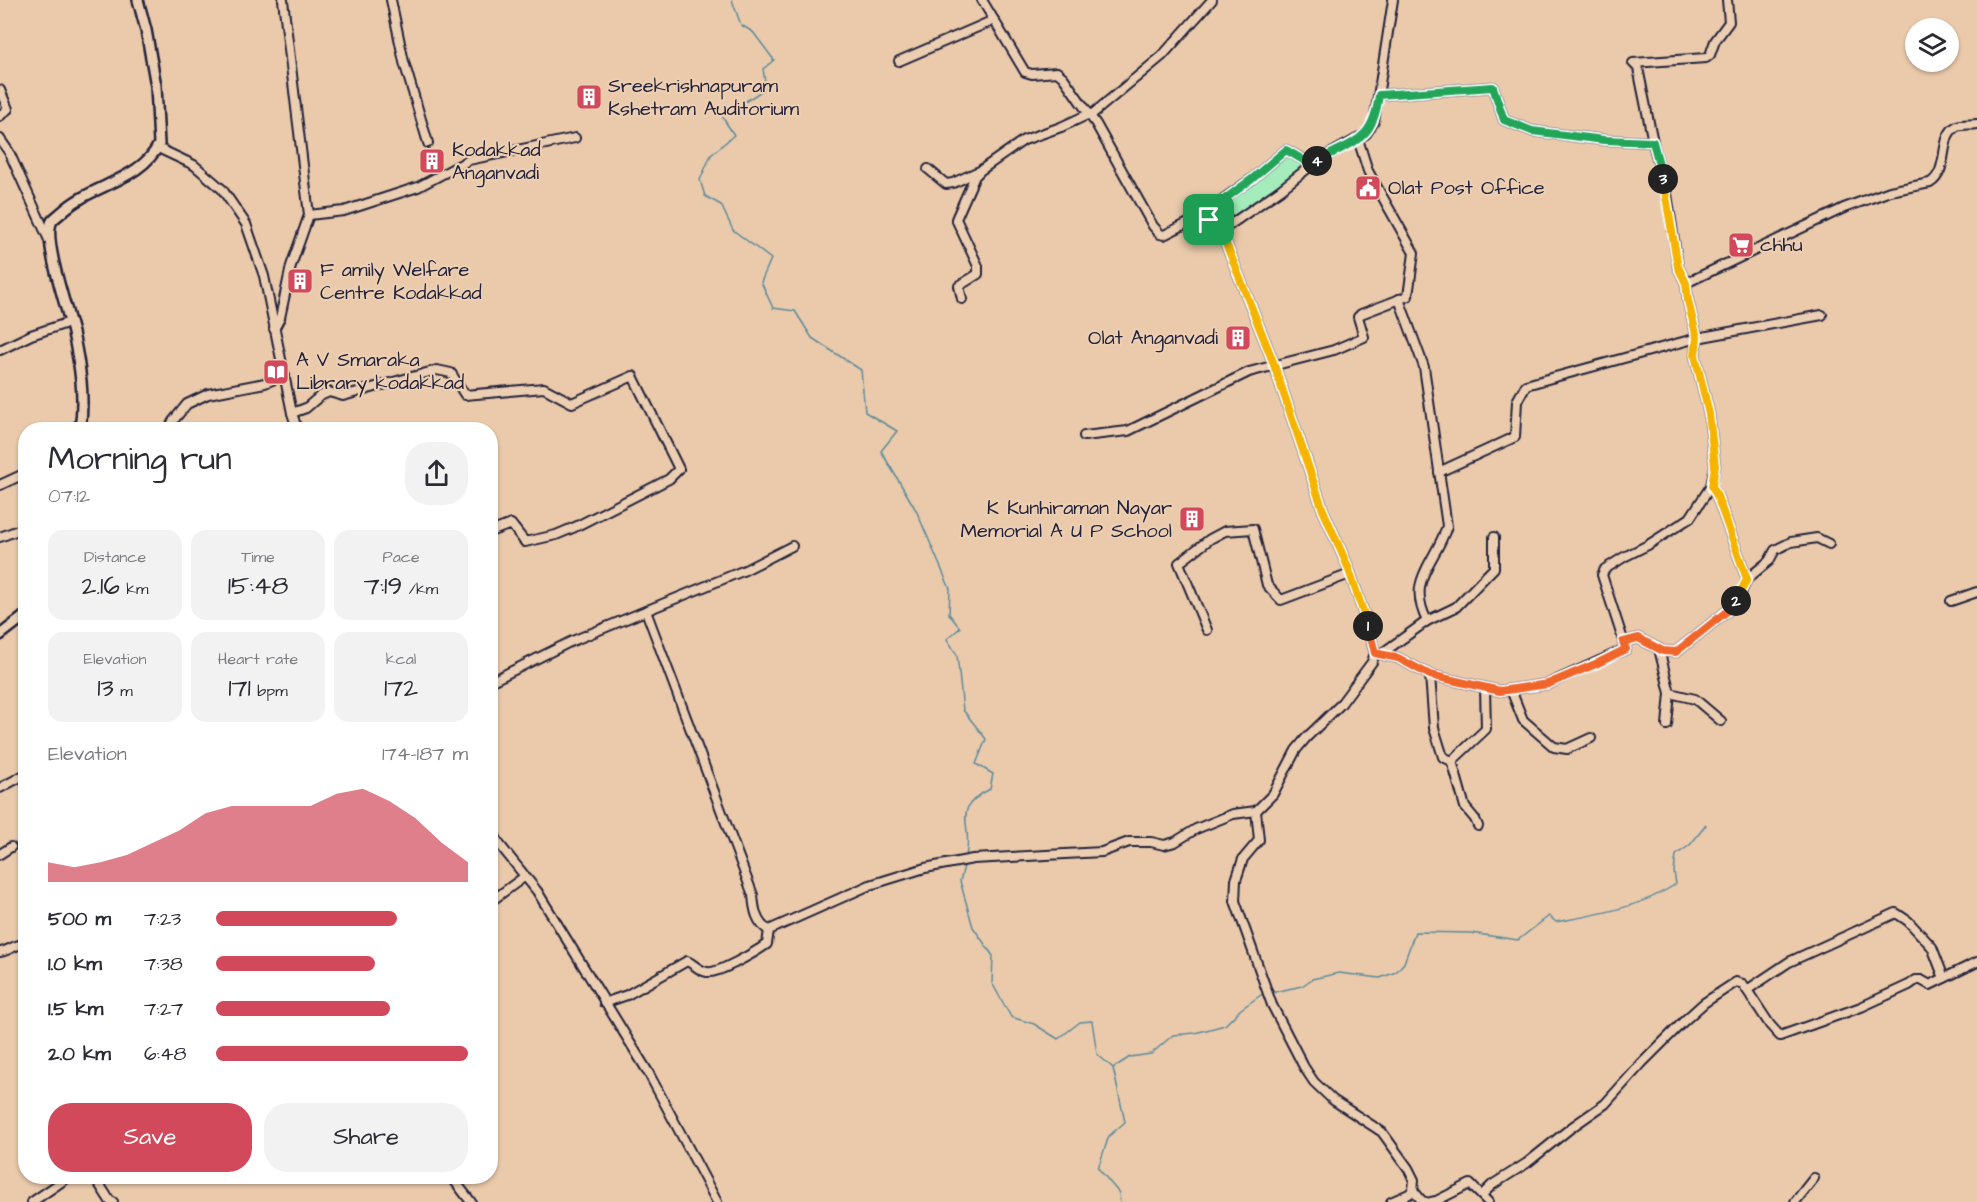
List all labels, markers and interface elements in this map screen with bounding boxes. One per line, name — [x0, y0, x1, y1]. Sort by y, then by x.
map controls — [1905, 18, 1959, 72]
button: layers — [1905, 18, 1959, 72]
place label: Sreekrishnapuram Kshetram Auditorium — [608, 72, 800, 123]
building icon: Sreekrishnapuram Kshetram Auditorium — [574, 82, 604, 112]
place label: Kodakkad Anganvadi — [452, 136, 541, 188]
building icon: Kodakkad Anganvadi — [417, 146, 447, 176]
pin: 4 — [1302, 146, 1332, 176]
text: 4 — [1312, 150, 1322, 172]
pin: 3 — [1648, 164, 1678, 194]
text: 3 — [1659, 168, 1667, 190]
public building icon: Olat Post Office — [1353, 173, 1383, 203]
place label: Olat Post Office — [1388, 174, 1545, 202]
pin — [1183, 194, 1234, 245]
icon: arrive — [1192, 203, 1225, 236]
supermarket icon: chhu — [1726, 230, 1756, 260]
place label: chhu — [1760, 231, 1803, 259]
place label: F amily Welfare Centre Kodakkad — [320, 256, 482, 307]
building icon: F amily Welfare Centre Kodakkad — [285, 266, 315, 296]
building icon: Olat Anganvadi — [1223, 323, 1253, 353]
place label: Olat Anganvadi — [1088, 324, 1218, 353]
place label: A V Smaraka Library kodakkad — [296, 346, 464, 398]
library icon: A V Smaraka Library kodakkad — [261, 357, 291, 387]
text: Morning run — [48, 436, 232, 482]
button: share — [405, 442, 468, 505]
text: 07:12 — [48, 482, 90, 510]
place label: K Kunhiraman Nayar Memorial A U P School — [961, 494, 1172, 545]
building icon: K Kunhiraman Nayar Memorial A U P School — [1177, 504, 1207, 534]
text: Distance — [84, 546, 146, 568]
text: Time — [241, 546, 275, 568]
text: Pace — [382, 546, 420, 568]
text: 2.16 — [82, 568, 120, 604]
text: 15:48 — [228, 568, 288, 604]
text: 7:19 — [364, 568, 402, 604]
text: km — [120, 578, 148, 600]
text: /km — [402, 578, 438, 600]
pin: 2 — [1721, 586, 1751, 616]
text: 2 — [1731, 590, 1741, 612]
pin: 1 — [1353, 611, 1383, 641]
text: 1 — [1367, 615, 1369, 637]
text: Elevation — [84, 648, 146, 670]
text: Heart rate — [218, 648, 298, 670]
text: kcal — [386, 648, 416, 670]
text: 13 — [97, 670, 114, 706]
text: 171 — [228, 670, 251, 706]
text: 172 — [384, 670, 418, 706]
text: m — [114, 680, 133, 702]
text: bpm — [251, 680, 288, 702]
text: Elevation — [48, 740, 127, 768]
text: 174–187 m — [382, 740, 468, 768]
text: 500 m — [48, 905, 111, 933]
text: 7:23 — [144, 905, 181, 933]
text: 1.0 km — [48, 950, 102, 978]
text: 7:38 — [144, 950, 183, 978]
text: 1.5 km — [48, 995, 103, 1023]
text: 7:27 — [144, 995, 183, 1023]
text: 2.0 km — [48, 1040, 111, 1068]
text: 6:48 — [144, 1040, 186, 1068]
button: Save — [48, 1103, 252, 1172]
button: Share — [264, 1103, 468, 1172]

